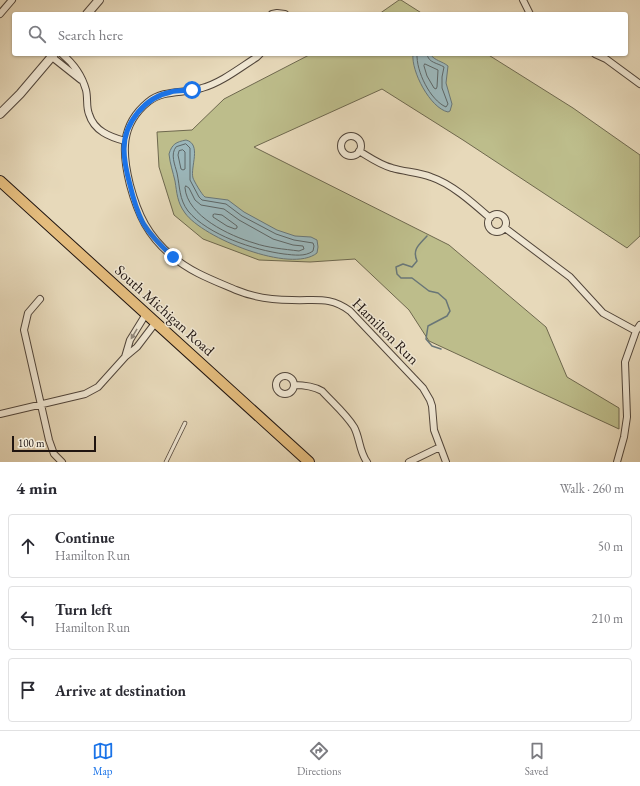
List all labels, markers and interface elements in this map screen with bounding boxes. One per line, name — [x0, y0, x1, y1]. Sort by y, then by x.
search box — [12, 12, 628, 56]
icon: search — [26, 23, 48, 45]
text: Search here — [58, 25, 123, 44]
route start — [183, 81, 201, 99]
route end — [164, 248, 182, 266]
street label: South Michigan Road — [111, 260, 219, 360]
street label: Hamilton Run — [349, 294, 423, 368]
one-way arrow — [130, 328, 137, 340]
scale bar — [12, 434, 96, 453]
text: 100 m — [18, 436, 45, 450]
text: 4 min — [16, 477, 57, 499]
text: Walk · 260 m — [560, 480, 624, 497]
text: Continue — [55, 528, 115, 547]
icon: ahead — [17, 535, 39, 557]
text: 50 m — [598, 538, 623, 555]
text: Hamilton Run — [55, 547, 130, 564]
text: Turn left — [55, 600, 112, 619]
icon: left — [17, 607, 39, 629]
text: 210 m — [592, 610, 623, 627]
text: Hamilton Run — [55, 619, 130, 636]
icon: arrive — [17, 679, 39, 701]
text: Arrive at destination — [55, 681, 186, 700]
tab: Map — [92, 740, 114, 778]
tab: Directions — [297, 740, 341, 778]
tab: Saved — [525, 740, 548, 778]

